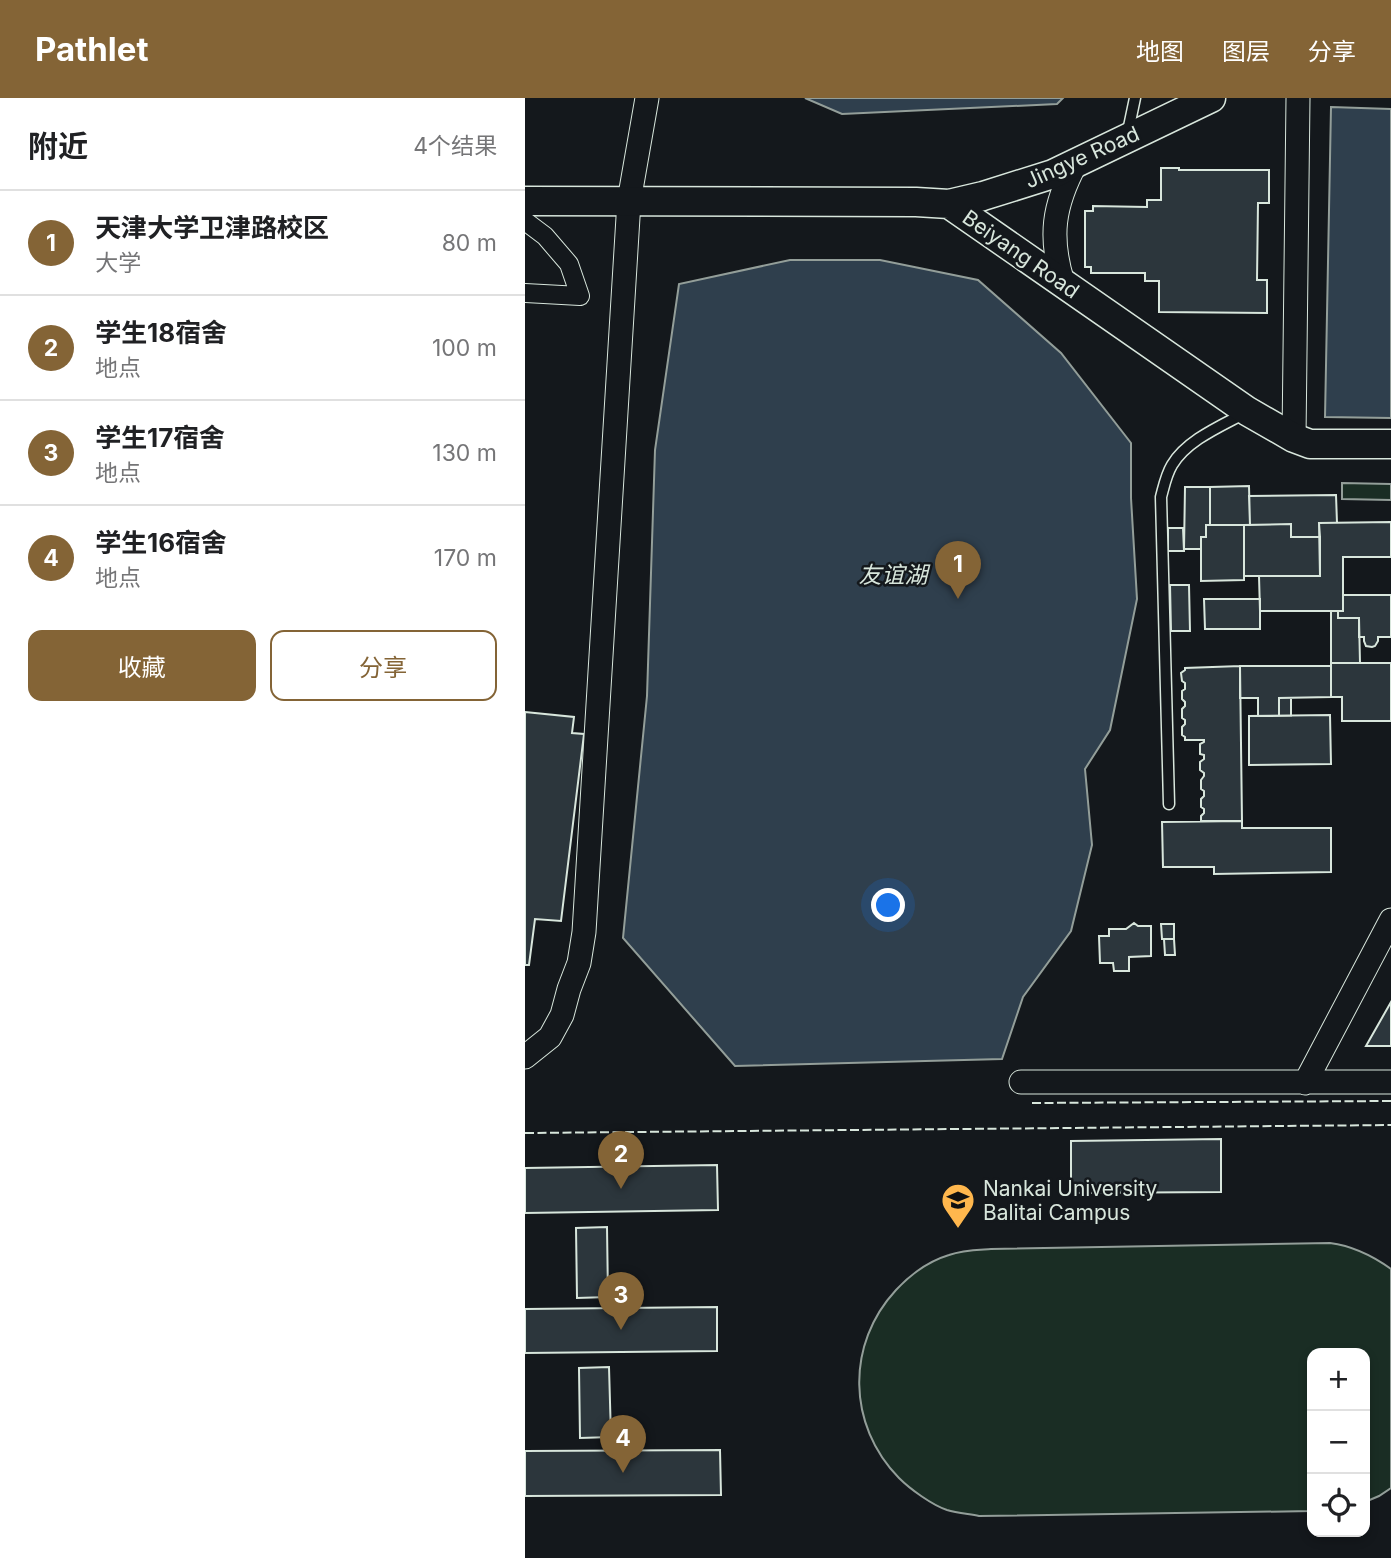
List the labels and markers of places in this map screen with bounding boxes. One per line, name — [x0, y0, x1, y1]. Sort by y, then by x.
pin: 1 — [935, 541, 981, 599]
pin: 2 — [598, 1131, 644, 1189]
place label: Nankai University Balitai Campus — [983, 1176, 1157, 1225]
school or university icon: Nankai University Balitai Campus — [939, 1181, 977, 1230]
pin: 3 — [598, 1272, 644, 1330]
pin: 4 — [600, 1415, 646, 1473]

